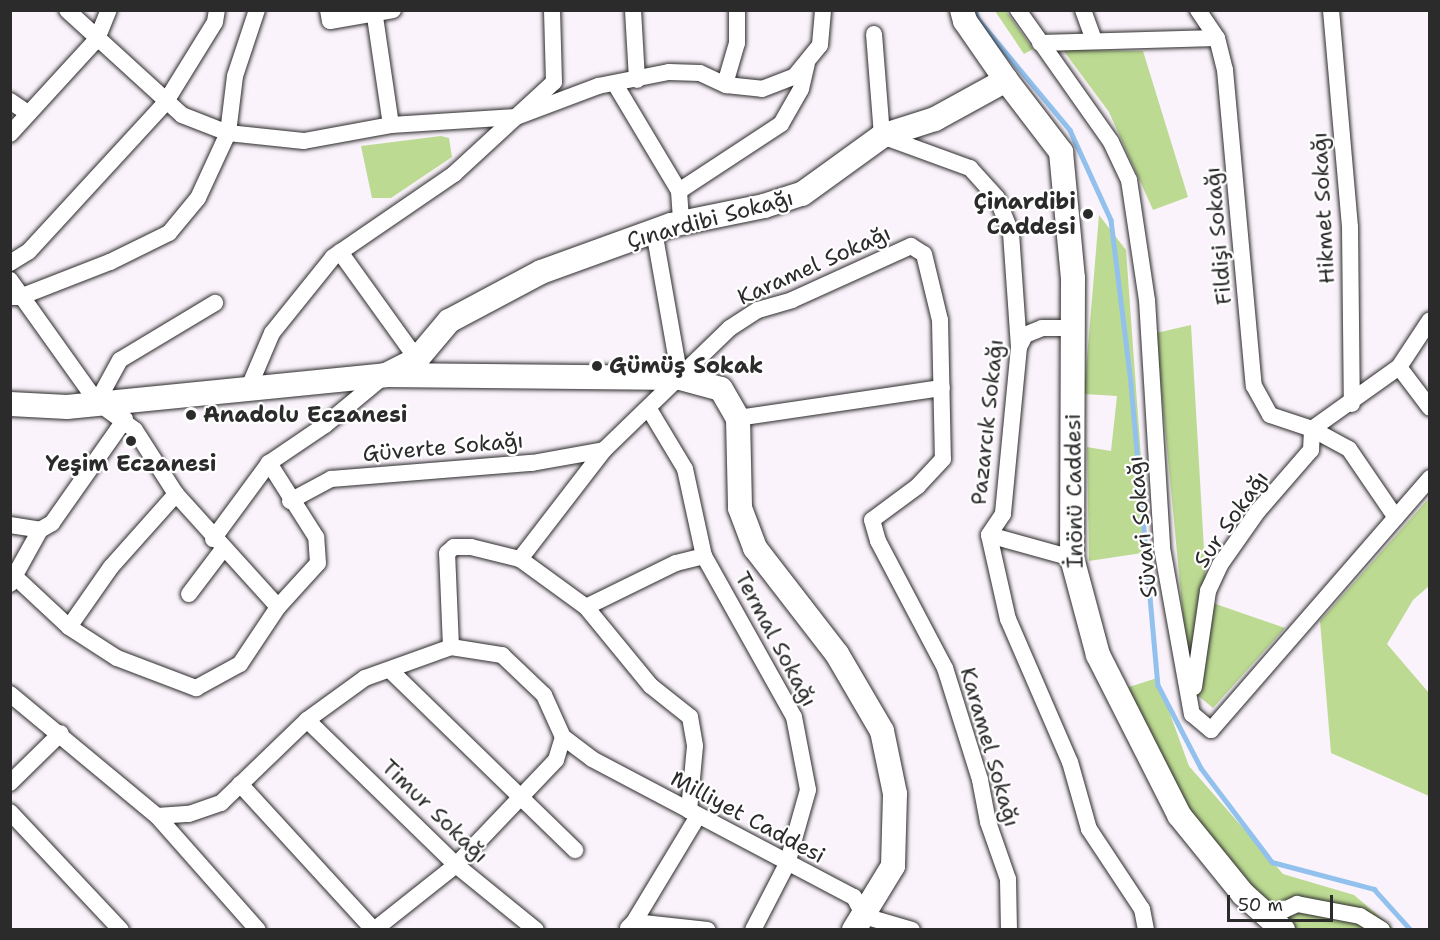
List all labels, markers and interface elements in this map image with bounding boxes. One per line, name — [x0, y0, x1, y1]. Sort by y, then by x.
street label: Hikmet Sokağı — [1306, 131, 1340, 285]
street label: Fildişi Sokağı — [1199, 166, 1237, 306]
street label: Çınardibi Sokağı — [624, 184, 796, 254]
place label: Çinardibi Caddesi — [973, 188, 1076, 240]
marker: Çinardibi Caddesi — [1081, 207, 1095, 221]
street label: Karamel Sokağı — [733, 219, 895, 311]
street label: Pazarcık Sokağı — [965, 338, 1009, 506]
place label: Gümüş Sokak — [609, 353, 763, 379]
marker: Gümüş Sokak — [590, 359, 604, 373]
place label: Anadolu Eczanesi — [203, 402, 407, 428]
marker: Anadolu Eczanesi — [184, 408, 198, 422]
street label: İnönü Caddesi — [1059, 413, 1089, 569]
street label: Güverte Sokağı — [361, 427, 525, 467]
marker: Yeşim Eczanesi — [124, 434, 138, 448]
place label: Yeşim Eczanesi — [46, 451, 216, 477]
street label: Süvari Sokağı — [1121, 455, 1163, 599]
street label: Sur Sokağı — [1188, 466, 1274, 572]
street label: Termal Sokağı — [729, 567, 823, 711]
street label: Karamel Sokağı — [955, 664, 1025, 830]
street label: Timur Sokağı — [376, 753, 494, 869]
street label: Milliyet Caddesi — [666, 765, 830, 869]
scale bar — [1230, 883, 1336, 921]
text: 50 m — [1238, 893, 1283, 917]

